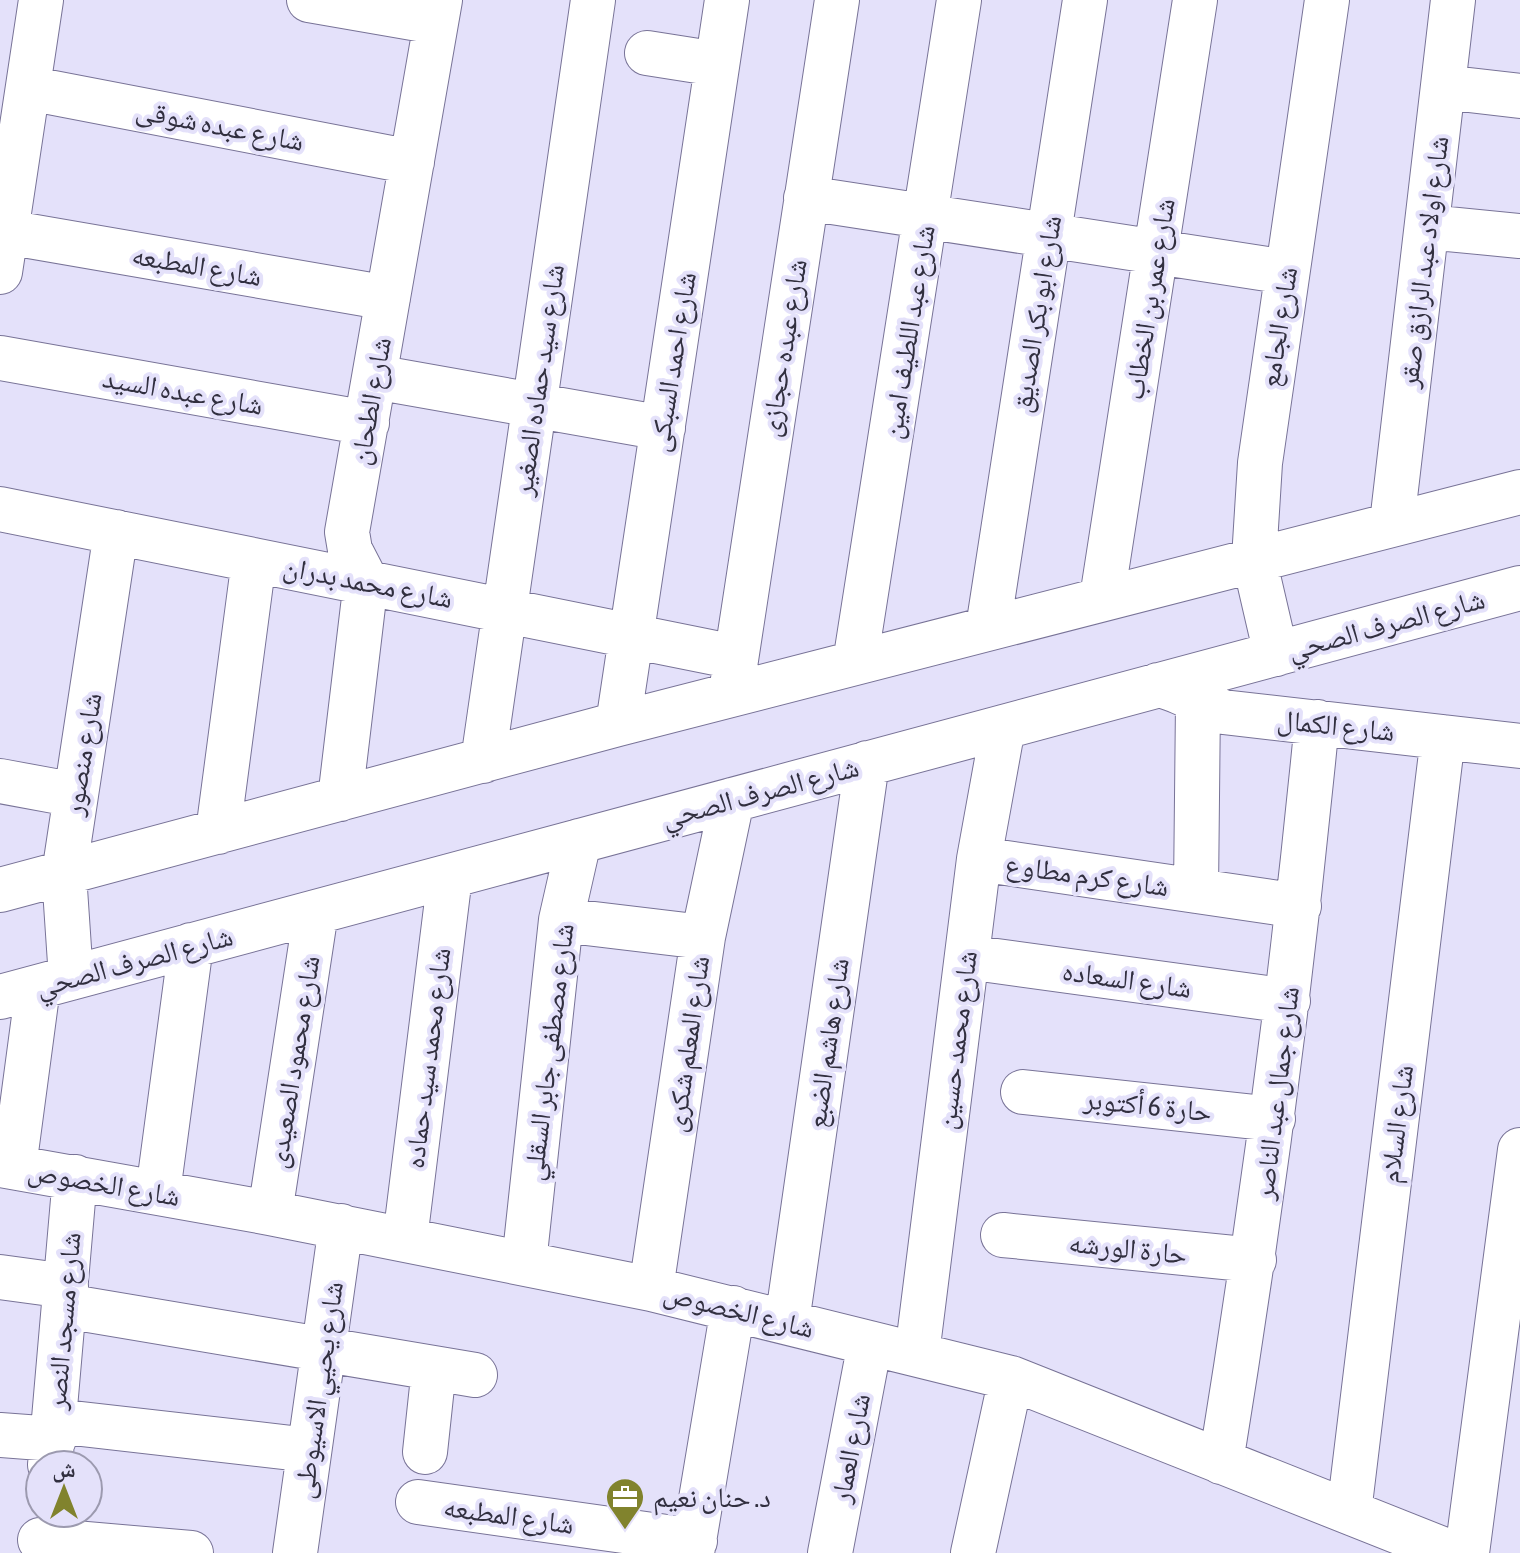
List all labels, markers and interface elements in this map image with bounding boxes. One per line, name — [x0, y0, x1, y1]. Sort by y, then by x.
street label: شارع عبده شوقى — [133, 93, 307, 159]
street label: شارع اولاد عبد الرازق صقر — [1392, 134, 1456, 391]
street label: شارع عمر بن الخطاب — [1117, 196, 1183, 402]
street label: شارع ابو بكر الصديق — [1005, 213, 1069, 415]
street label: شارع عبد اللطيف امين — [875, 223, 943, 442]
street label: شارع المطبعه — [129, 238, 264, 294]
street label: شارع عبده حجازى — [753, 257, 815, 439]
street label: شارع سيد حماده الصغير — [506, 262, 572, 499]
street label: شارع الجامع — [1253, 264, 1305, 390]
street label: شارع احمد السبكى — [642, 270, 704, 455]
street label: شارع الطحان — [343, 334, 399, 468]
street label: شارع عبده السيد — [100, 361, 266, 423]
street label: شارع محمد بدران — [280, 550, 455, 616]
street label: شارع الصرف الصحي — [1284, 582, 1490, 673]
street label: شارع منصور — [56, 690, 109, 819]
street label: شارع الكمال — [1276, 703, 1396, 749]
street label: شارع الصرف الصحي — [658, 750, 864, 841]
street label: شارع كرم مطاوع — [1003, 848, 1171, 905]
street label: شارع الصرف الصحي — [32, 919, 238, 1010]
street label: شارع مصطفى جابر السقلي — [516, 922, 587, 1183]
street label: شارع محمد سيد حماده — [398, 946, 458, 1170]
street label: شارع محمد حسين — [929, 949, 985, 1132]
street label: شارع محمود الصعيدى — [260, 953, 328, 1171]
street label: شارع المعلم شكرى — [659, 954, 718, 1135]
street label: شارع السعاده — [1060, 954, 1194, 1006]
street label: شارع هاشم الضبع — [799, 956, 858, 1130]
street label: شارع جمال عبد الناصر — [1247, 985, 1307, 1203]
street label: شارع السلام — [1373, 1063, 1422, 1185]
street label: حارة 6 أكتوبر — [1081, 1082, 1214, 1128]
street label: شارع الخصوص — [25, 1154, 183, 1214]
street label: حارة الورشه — [1067, 1226, 1189, 1270]
street label: شارع مسجد النصر — [39, 1231, 89, 1412]
street label: شارع الخصوص — [660, 1276, 818, 1346]
street label: شارع يحيي الاسيوطى — [287, 1279, 356, 1502]
street label: شارع العمار — [824, 1391, 878, 1507]
north arrow — [24, 1449, 104, 1529]
text: ش — [52, 1456, 76, 1483]
office icon: د. حنان نعيم — [604, 1476, 646, 1531]
place label: د. حنان نعيم — [653, 1481, 771, 1516]
street label: شارع المطبعه — [442, 1490, 576, 1542]

